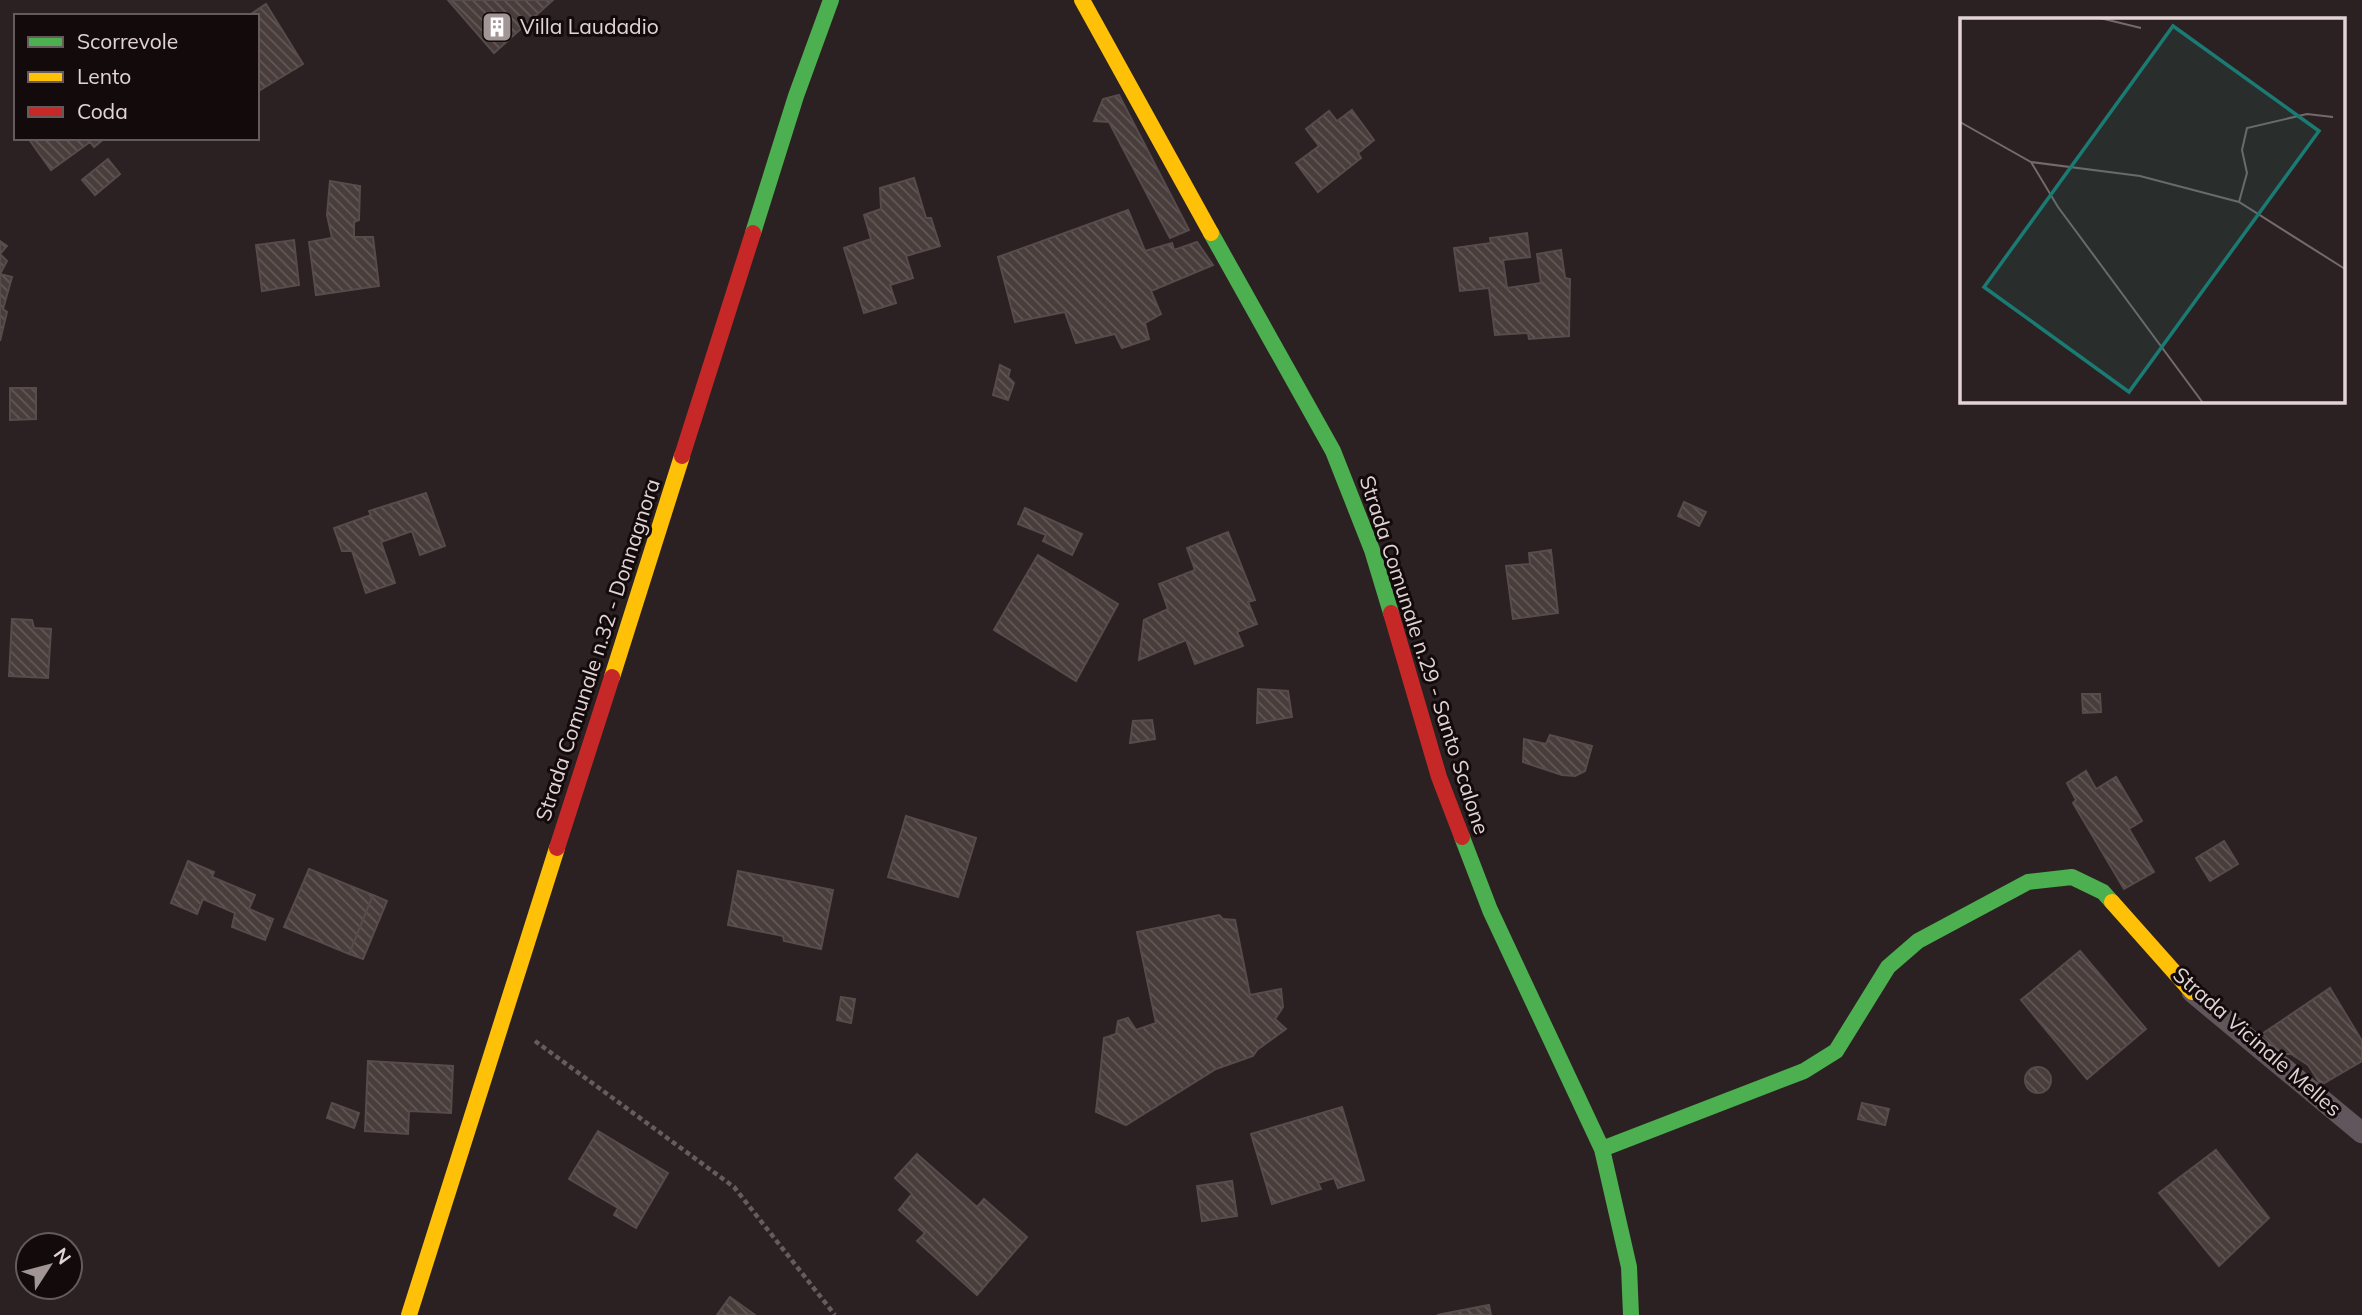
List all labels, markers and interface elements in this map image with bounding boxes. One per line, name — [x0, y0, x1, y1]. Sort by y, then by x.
building icon: Villa Laudadio — [480, 10, 514, 44]
place label: Villa Laudadio — [520, 13, 659, 39]
legend — [14, 14, 259, 140]
inset map — [1960, 18, 2344, 402]
text: Scorrevole — [77, 28, 178, 54]
text: Lento — [77, 63, 131, 89]
text: Coda — [77, 98, 128, 124]
street label: Strada Comunale n.29 - Santo Scalone — [1355, 472, 1495, 837]
street label: Strada Comunale n.32 - Donnagnora — [529, 475, 665, 824]
street label: Strada Vicinale Melles — [2168, 961, 2347, 1121]
north arrow — [14, 1231, 84, 1301]
text: N — [49, 1243, 77, 1269]

